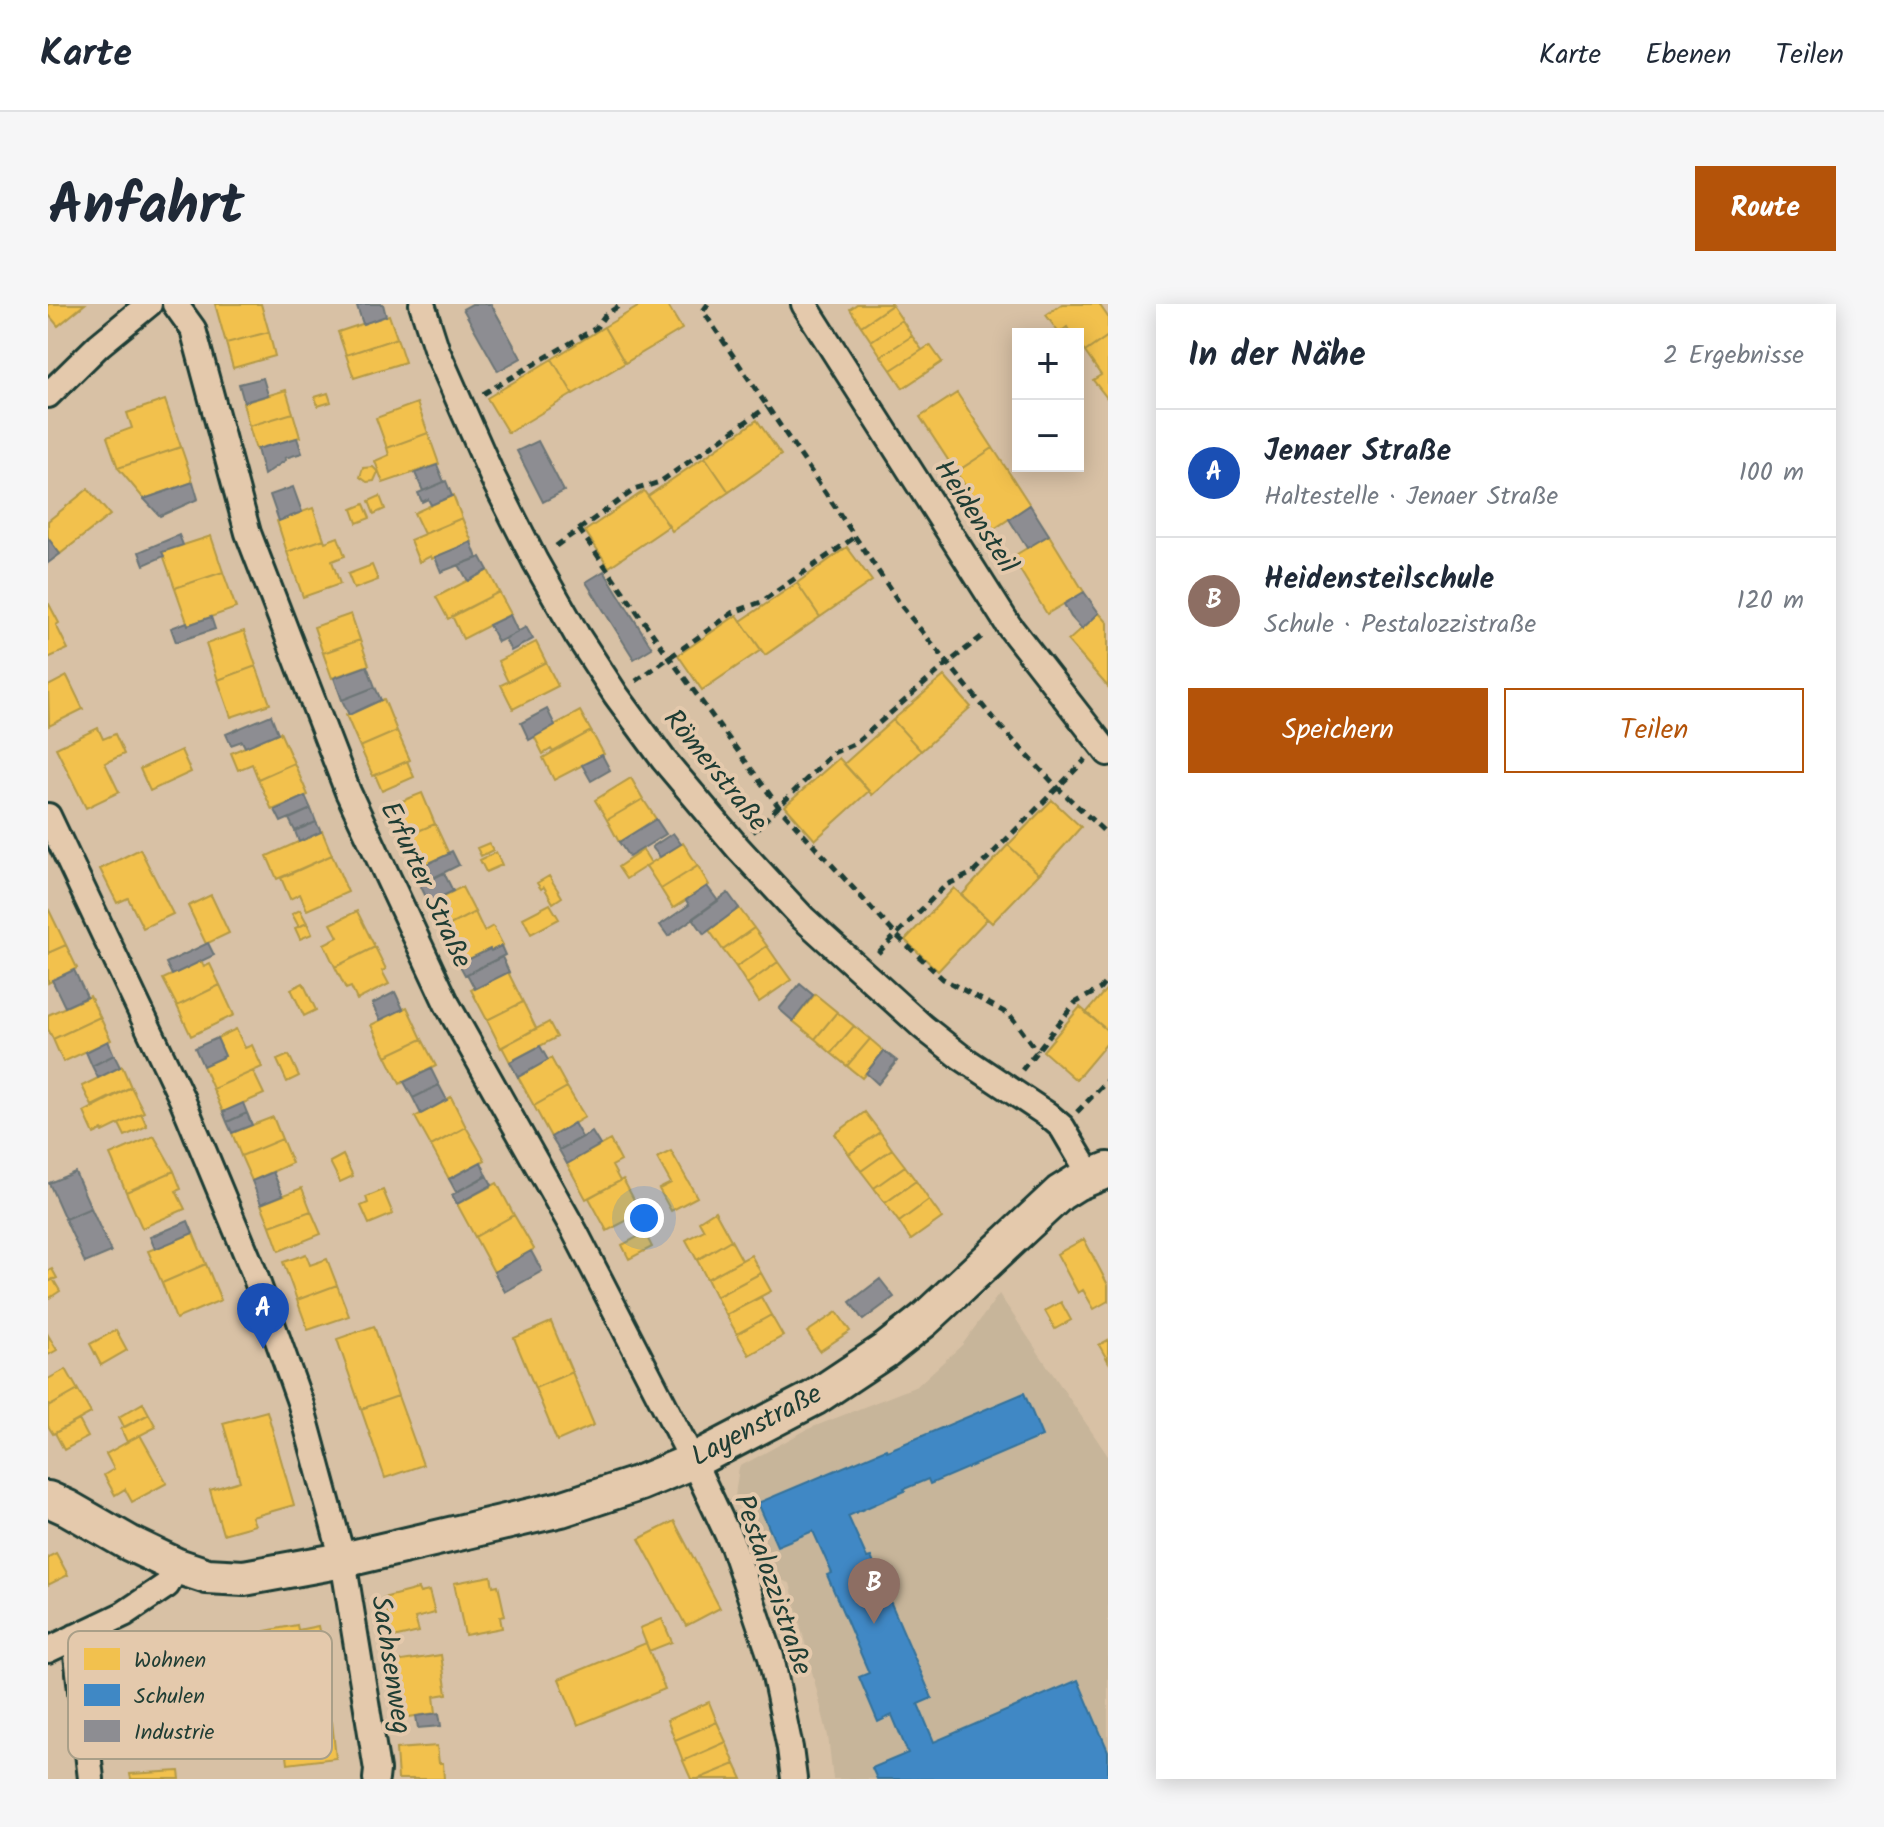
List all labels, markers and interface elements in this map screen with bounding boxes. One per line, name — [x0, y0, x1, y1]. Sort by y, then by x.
text: Karte — [40, 25, 132, 85]
text: Karte — [1539, 33, 1601, 78]
text: Ebenen — [1645, 33, 1731, 78]
text: Teilen — [1775, 33, 1844, 78]
text: Anfahrt — [48, 163, 244, 253]
button: Route — [1695, 166, 1836, 251]
map controls — [1012, 328, 1084, 472]
button: + — [1012, 328, 1084, 400]
text: In der Nähe — [1188, 329, 1366, 383]
text: 2 Ergebnisse — [1663, 335, 1804, 377]
button: − — [1012, 400, 1084, 472]
text: Jenaer Straße — [1264, 428, 1451, 476]
street label: Heidensteil — [921, 451, 1029, 583]
text: A — [1206, 452, 1222, 494]
text: 100 m — [1739, 452, 1804, 494]
text: Haltestelle · Jenaer Straße — [1264, 476, 1558, 518]
text: Heidensteilschule — [1264, 556, 1494, 604]
text: B — [1206, 580, 1222, 622]
text: 120 m — [1737, 580, 1804, 622]
text: Schule · Pestalozzistraße — [1264, 604, 1536, 646]
button: Speichern — [1188, 688, 1488, 773]
button: Teilen — [1504, 688, 1804, 773]
street label: Römerstraße — [651, 700, 779, 843]
street label: Erfurter Straße — [367, 794, 484, 976]
your location — [624, 1198, 664, 1238]
pin: A — [237, 1283, 289, 1349]
street label: Layenstraße — [683, 1372, 831, 1479]
street label: Pestalozzistraße — [720, 1488, 824, 1682]
pin: B — [848, 1558, 900, 1624]
street label: Sachsenweg — [357, 1593, 423, 1737]
legend — [68, 1631, 332, 1759]
text: Wohnen — [134, 1644, 206, 1679]
text: Schulen — [134, 1680, 205, 1715]
text: Industrie — [134, 1716, 215, 1751]

